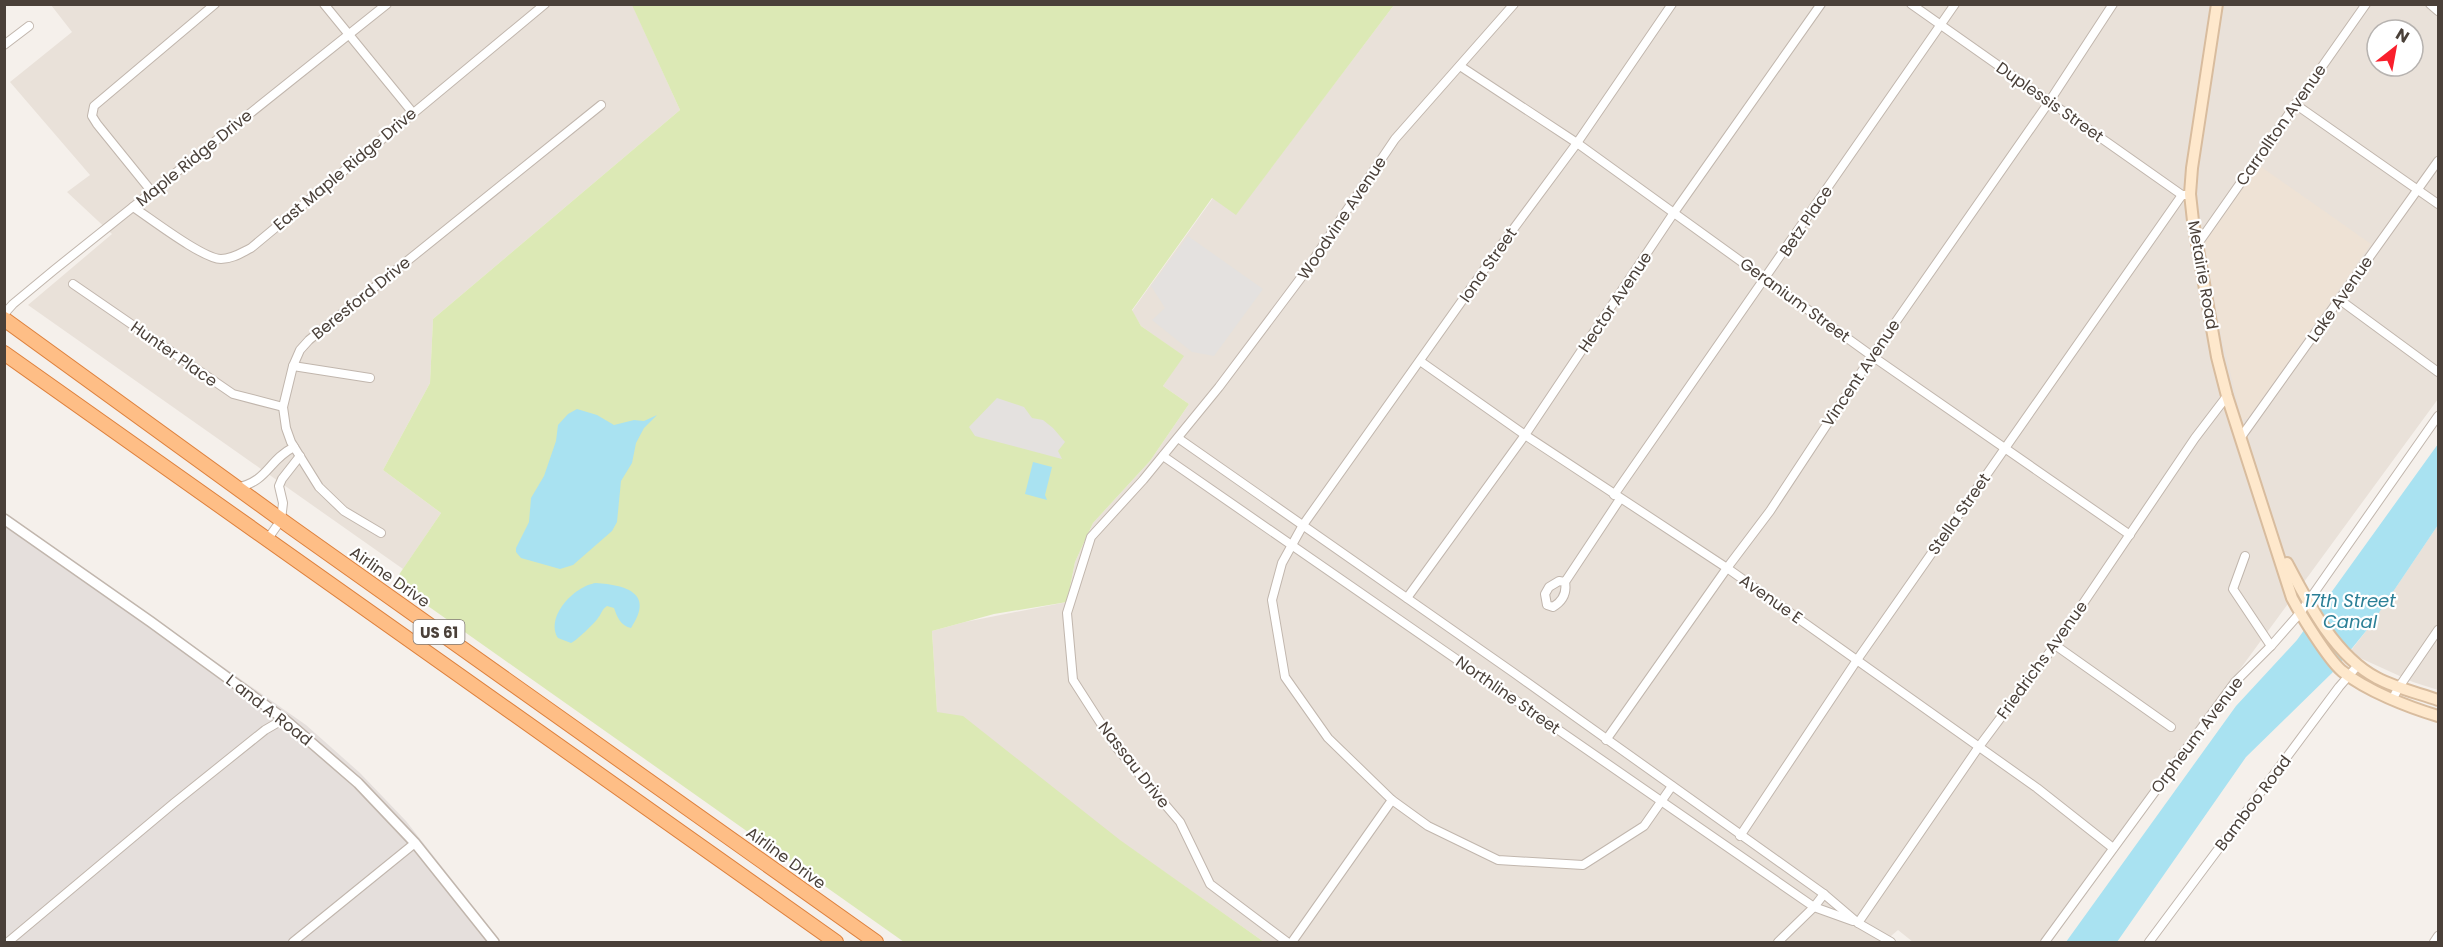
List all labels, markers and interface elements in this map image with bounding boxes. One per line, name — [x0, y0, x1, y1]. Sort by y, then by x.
north arrow — [2365, 18, 2425, 78]
text: N — [2391, 23, 2414, 49]
street label: Duplessis Street — [1992, 56, 2108, 148]
street label: Carrollton Avenue — [2230, 59, 2332, 191]
street label: East Maple Ridge Drive — [268, 102, 422, 236]
street label: Maple Ridge Drive — [131, 104, 257, 212]
street label: Woodvine Avenue — [1292, 152, 1392, 284]
street label: Betz Place — [1774, 181, 1838, 261]
street label: Metairie Road — [2182, 219, 2224, 331]
street label: Iona Street — [1454, 223, 1522, 307]
street label: Hector Avenue — [1573, 247, 1657, 357]
street label: Beresford Drive — [307, 251, 415, 345]
street label: Lake Avenue — [2302, 251, 2378, 347]
street label: Geranium Street — [1735, 252, 1855, 348]
street label: Vincent Avenue — [1817, 315, 1906, 431]
street label: Hunter Place — [126, 316, 222, 392]
street label: Stella Street — [1922, 468, 1996, 559]
street label: Airline Drive — [345, 541, 435, 613]
street label: Avenue E — [1735, 569, 1807, 629]
water label: 17th Street Canal — [2304, 588, 2396, 634]
street label: Friedrichs Avenue — [1991, 596, 2093, 724]
road number: US 61 — [414, 620, 464, 644]
street label: Northline Street — [1451, 650, 1565, 740]
street label: L and A Road — [221, 669, 317, 751]
street label: Orpheum Avenue — [2146, 672, 2249, 798]
street label: Nassau Drive — [1093, 717, 1175, 813]
street label: Bamboo Road — [2209, 750, 2297, 856]
street label: Airline Drive — [742, 821, 830, 895]

